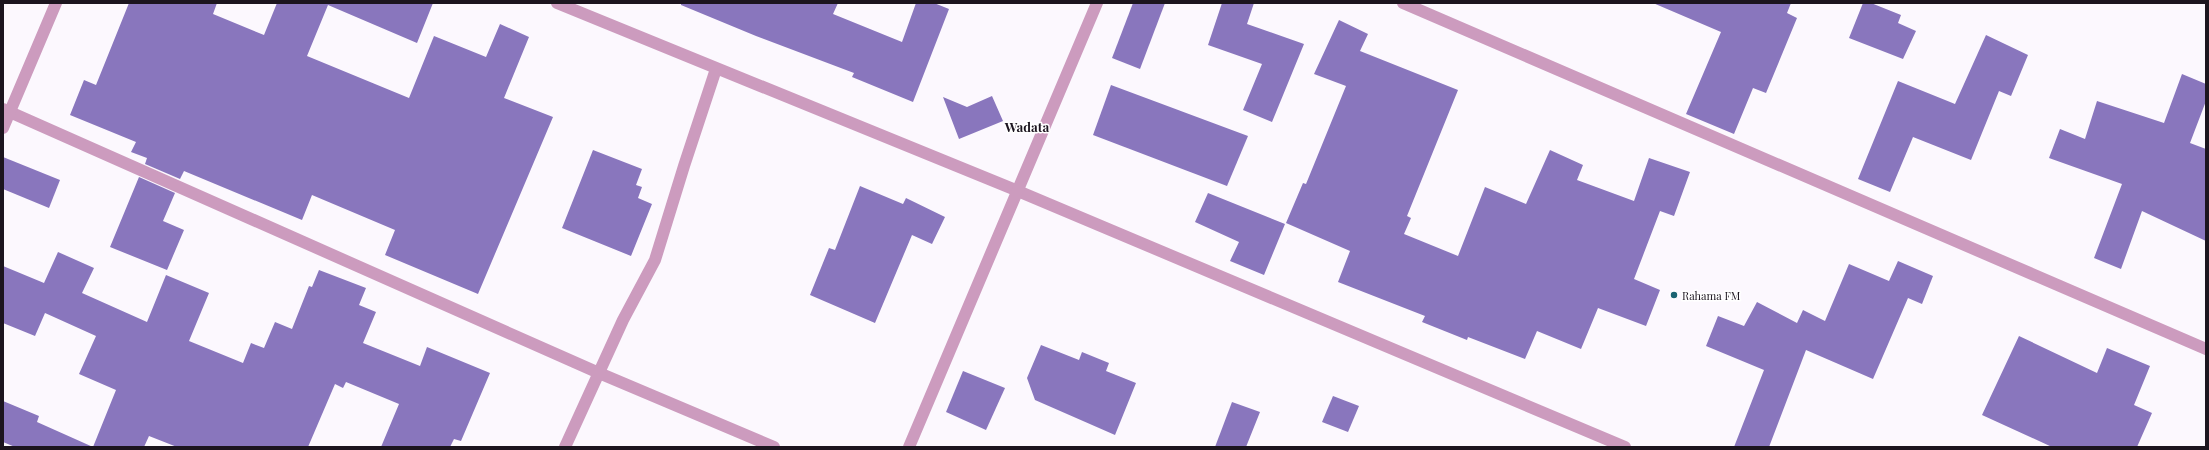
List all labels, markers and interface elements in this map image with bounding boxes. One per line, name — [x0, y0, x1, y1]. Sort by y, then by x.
district label: Wadata — [1004, 118, 1049, 135]
place label: Rahama FM — [1682, 288, 1741, 303]
marker: Rahama FM — [1669, 290, 1679, 300]

